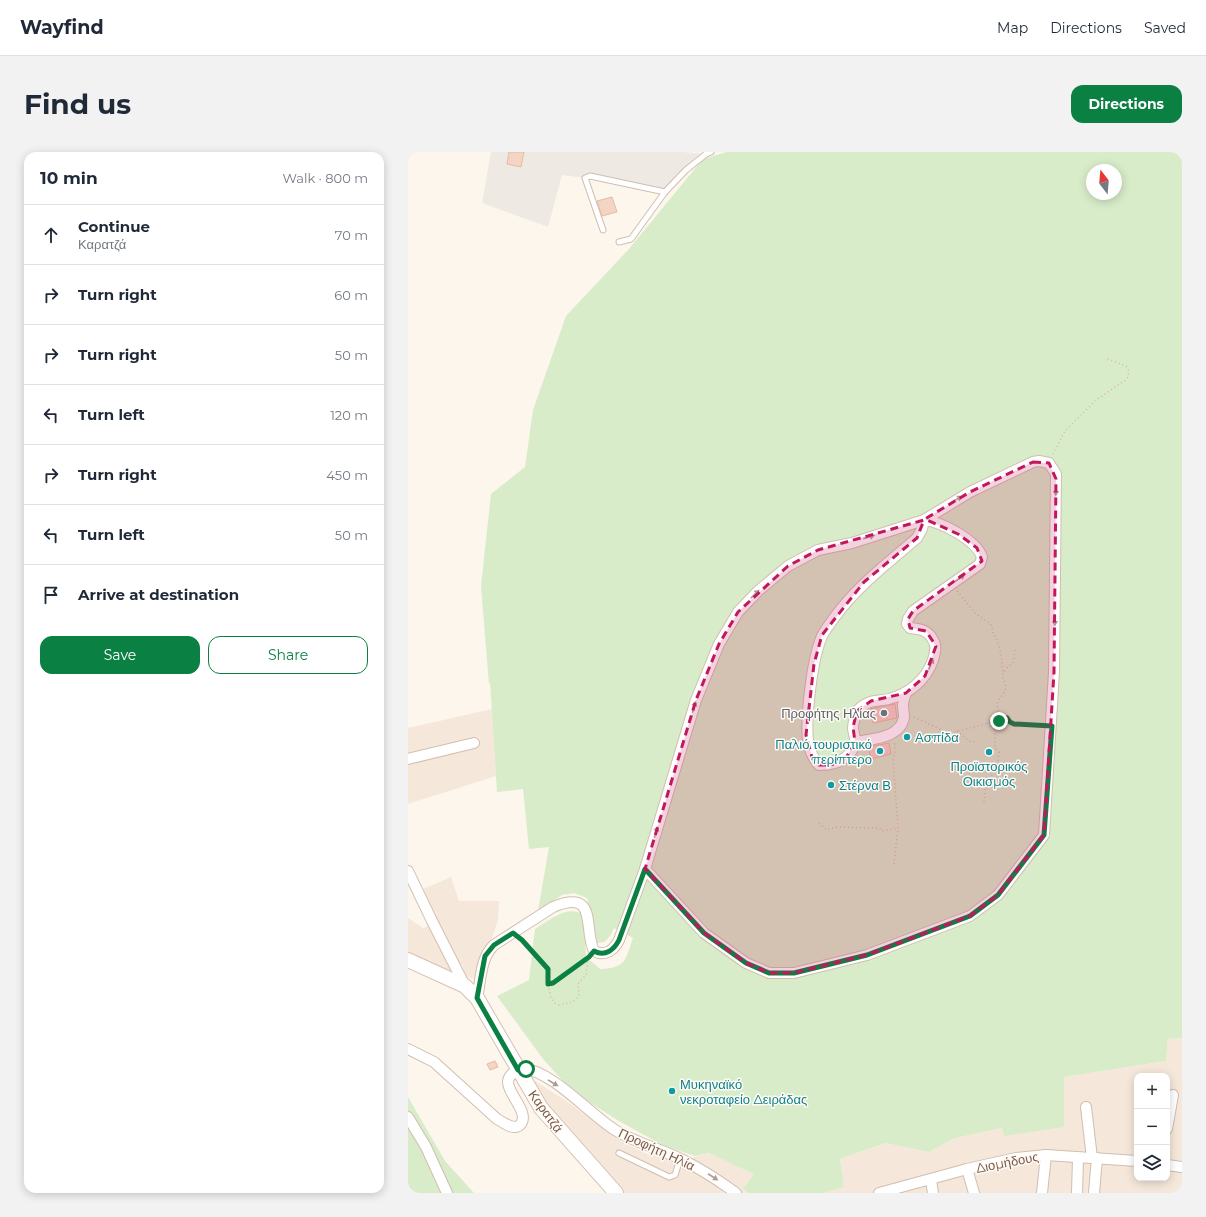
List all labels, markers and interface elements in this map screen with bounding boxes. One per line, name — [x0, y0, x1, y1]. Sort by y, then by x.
text: Wayfind — [20, 16, 104, 39]
text: Map — [997, 19, 1028, 37]
text: Directions — [1050, 19, 1122, 37]
text: Saved — [1144, 19, 1186, 37]
button: Directions — [1071, 85, 1182, 123]
text: Find us — [24, 87, 131, 121]
north arrow — [1086, 164, 1122, 200]
text: 10 min — [40, 168, 98, 188]
text: Walk · 800 m — [283, 170, 368, 186]
text: Continue — [78, 217, 150, 236]
icon: ahead — [40, 224, 62, 246]
text: 70 m — [335, 227, 368, 243]
text: Καρατζά — [78, 236, 126, 252]
icon: right — [40, 284, 62, 306]
text: Turn right — [78, 285, 157, 304]
text: 60 m — [334, 287, 368, 303]
icon: right — [40, 344, 62, 366]
text: Turn right — [78, 345, 157, 364]
text: 50 m — [335, 347, 368, 363]
icon: left — [40, 404, 62, 426]
text: Turn left — [78, 405, 145, 424]
text: 120 m — [330, 407, 368, 423]
icon: right — [40, 464, 62, 486]
text: Turn right — [78, 465, 157, 484]
text: 450 m — [326, 467, 368, 483]
one-way arrow — [1053, 484, 1059, 497]
one-way arrow — [951, 496, 963, 503]
icon: left — [40, 524, 62, 546]
text: Turn left — [78, 525, 145, 544]
text: 50 m — [335, 527, 368, 543]
one-way arrow — [864, 534, 876, 540]
one-way arrow — [955, 574, 965, 582]
icon: arrive — [40, 584, 62, 606]
text: Arrive at destination — [78, 585, 239, 604]
one-way arrow — [751, 589, 760, 599]
one-way arrow — [1052, 614, 1058, 627]
button: Save — [40, 636, 200, 674]
button: Share — [208, 636, 368, 674]
one-way arrow — [928, 659, 934, 670]
one-way arrow — [691, 701, 697, 713]
place label: Προφήτης Ηλίας — [781, 705, 876, 721]
marker: Προφήτης Ηλίας — [879, 708, 889, 718]
route end — [990, 712, 1008, 730]
place label: Ασπίδα — [915, 729, 959, 745]
marker: Ασπίδα — [902, 732, 912, 742]
place label: Παλιό τουριστικό περίπτερο — [775, 736, 872, 767]
marker: Παλιό τουριστικό περίπτερο — [875, 746, 885, 756]
marker: Προϊστορικός Οικισμός — [984, 747, 994, 757]
place label: Προϊστορικός Οικισμός — [950, 758, 1028, 789]
place label: Στέρνα Β — [839, 777, 891, 793]
marker: Στέρνα Β — [826, 780, 836, 790]
one-way arrow — [653, 825, 659, 837]
route start — [517, 1060, 535, 1078]
map controls — [1134, 1073, 1170, 1181]
button: + — [1134, 1073, 1170, 1109]
place label: Μυκηναϊκό νεκροταφείο Δειράδας — [680, 1076, 807, 1107]
one-way arrow — [548, 1079, 558, 1087]
marker: Μυκηναϊκό νεκροταφείο Δειράδας — [667, 1086, 677, 1096]
street label: Καρατζά — [525, 1087, 567, 1136]
button: − — [1134, 1109, 1170, 1145]
street label: Προφήτη Ηλία — [616, 1124, 698, 1174]
button: layers — [1134, 1145, 1170, 1181]
street label: Διομήδους — [974, 1148, 1040, 1176]
one-way arrow — [707, 1173, 718, 1180]

